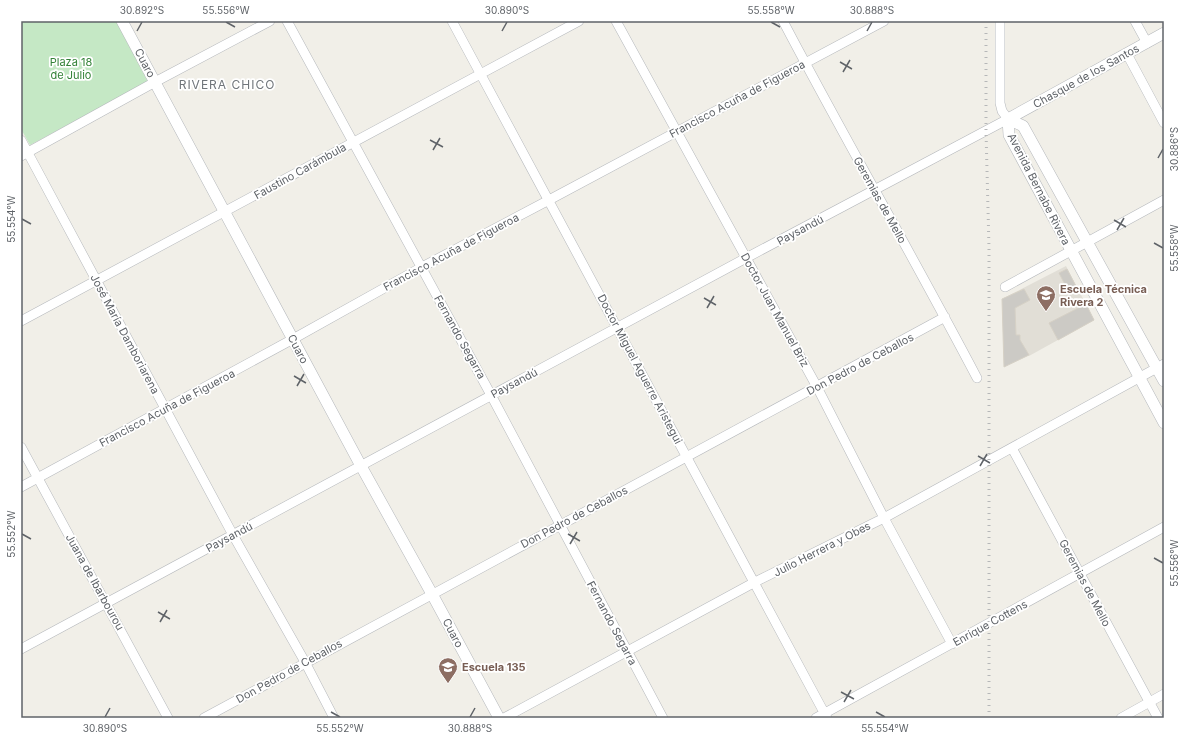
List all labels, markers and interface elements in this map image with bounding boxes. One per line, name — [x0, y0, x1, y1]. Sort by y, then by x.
text: 30.892°S — [120, 4, 164, 16]
text: 55.556°W — [202, 4, 250, 16]
text: 30.890°S — [485, 4, 529, 16]
text: 55.558°W — [747, 4, 795, 16]
text: 30.888°S — [850, 4, 894, 16]
street label: Chasque de los Santos — [1030, 41, 1142, 111]
street label: Cuaro — [131, 46, 159, 80]
park label: Plaza 18 de Julio — [50, 55, 92, 82]
street label: Francisco Acuña de Figueroa — [667, 57, 807, 141]
district label: RIVERA CHICO — [179, 77, 275, 92]
text: 30.886°S — [1168, 127, 1180, 171]
street label: Avenida Bernabe Rivera — [1005, 131, 1073, 247]
street label: Faustino Carámbula — [251, 140, 349, 202]
street label: Geremias de Mello — [850, 154, 910, 246]
text: 55.554°W — [5, 195, 17, 243]
street label: Francisco Acuña de Figueroa — [381, 210, 521, 294]
street label: Paysandú — [774, 212, 826, 248]
text: 55.558°W — [1168, 224, 1180, 272]
street label: Doctor Juan Manuel Briz — [738, 251, 812, 369]
street label: José María Damboriarena — [87, 272, 163, 396]
place label: Escuela Técnica Rivera 2 — [1060, 282, 1147, 309]
school or university icon: Escuela Técnica Rivera 2 — [1035, 284, 1057, 312]
street label: Doctor Miguel Aguerre Aristegui — [595, 292, 685, 446]
street label: Fernando Segarra — [431, 293, 489, 381]
street label: Don Pedro de Ceballos — [804, 330, 916, 398]
street label: Cuaro — [284, 332, 312, 366]
street label: Paysandú — [488, 365, 540, 401]
street label: Francisco Acuña de Figueroa — [97, 366, 237, 450]
street label: Don Pedro de Ceballos — [518, 483, 630, 551]
text: 55.552°W — [5, 510, 17, 558]
street label: Julio Herrera y Obes — [771, 518, 873, 580]
street label: Paysandú — [203, 519, 255, 555]
street label: Juana de Ibarbourou — [63, 531, 127, 633]
street label: Geremias de Mello — [1056, 537, 1114, 629]
text: 55.556°W — [1168, 539, 1180, 587]
street label: Fernando Segarra — [584, 578, 640, 668]
street label: Enrique Cottens — [950, 597, 1030, 649]
street label: Cuaro — [439, 616, 467, 650]
street label: Don Pedro de Ceballos — [233, 636, 345, 706]
school or university icon: Escuela 135 — [437, 656, 459, 684]
place label: Escuela 135 — [462, 660, 526, 674]
text: 30.890°S — [83, 722, 127, 734]
text: 55.552°W — [316, 722, 364, 734]
text: 30.888°S — [448, 722, 492, 734]
text: 55.554°W — [861, 722, 909, 734]

